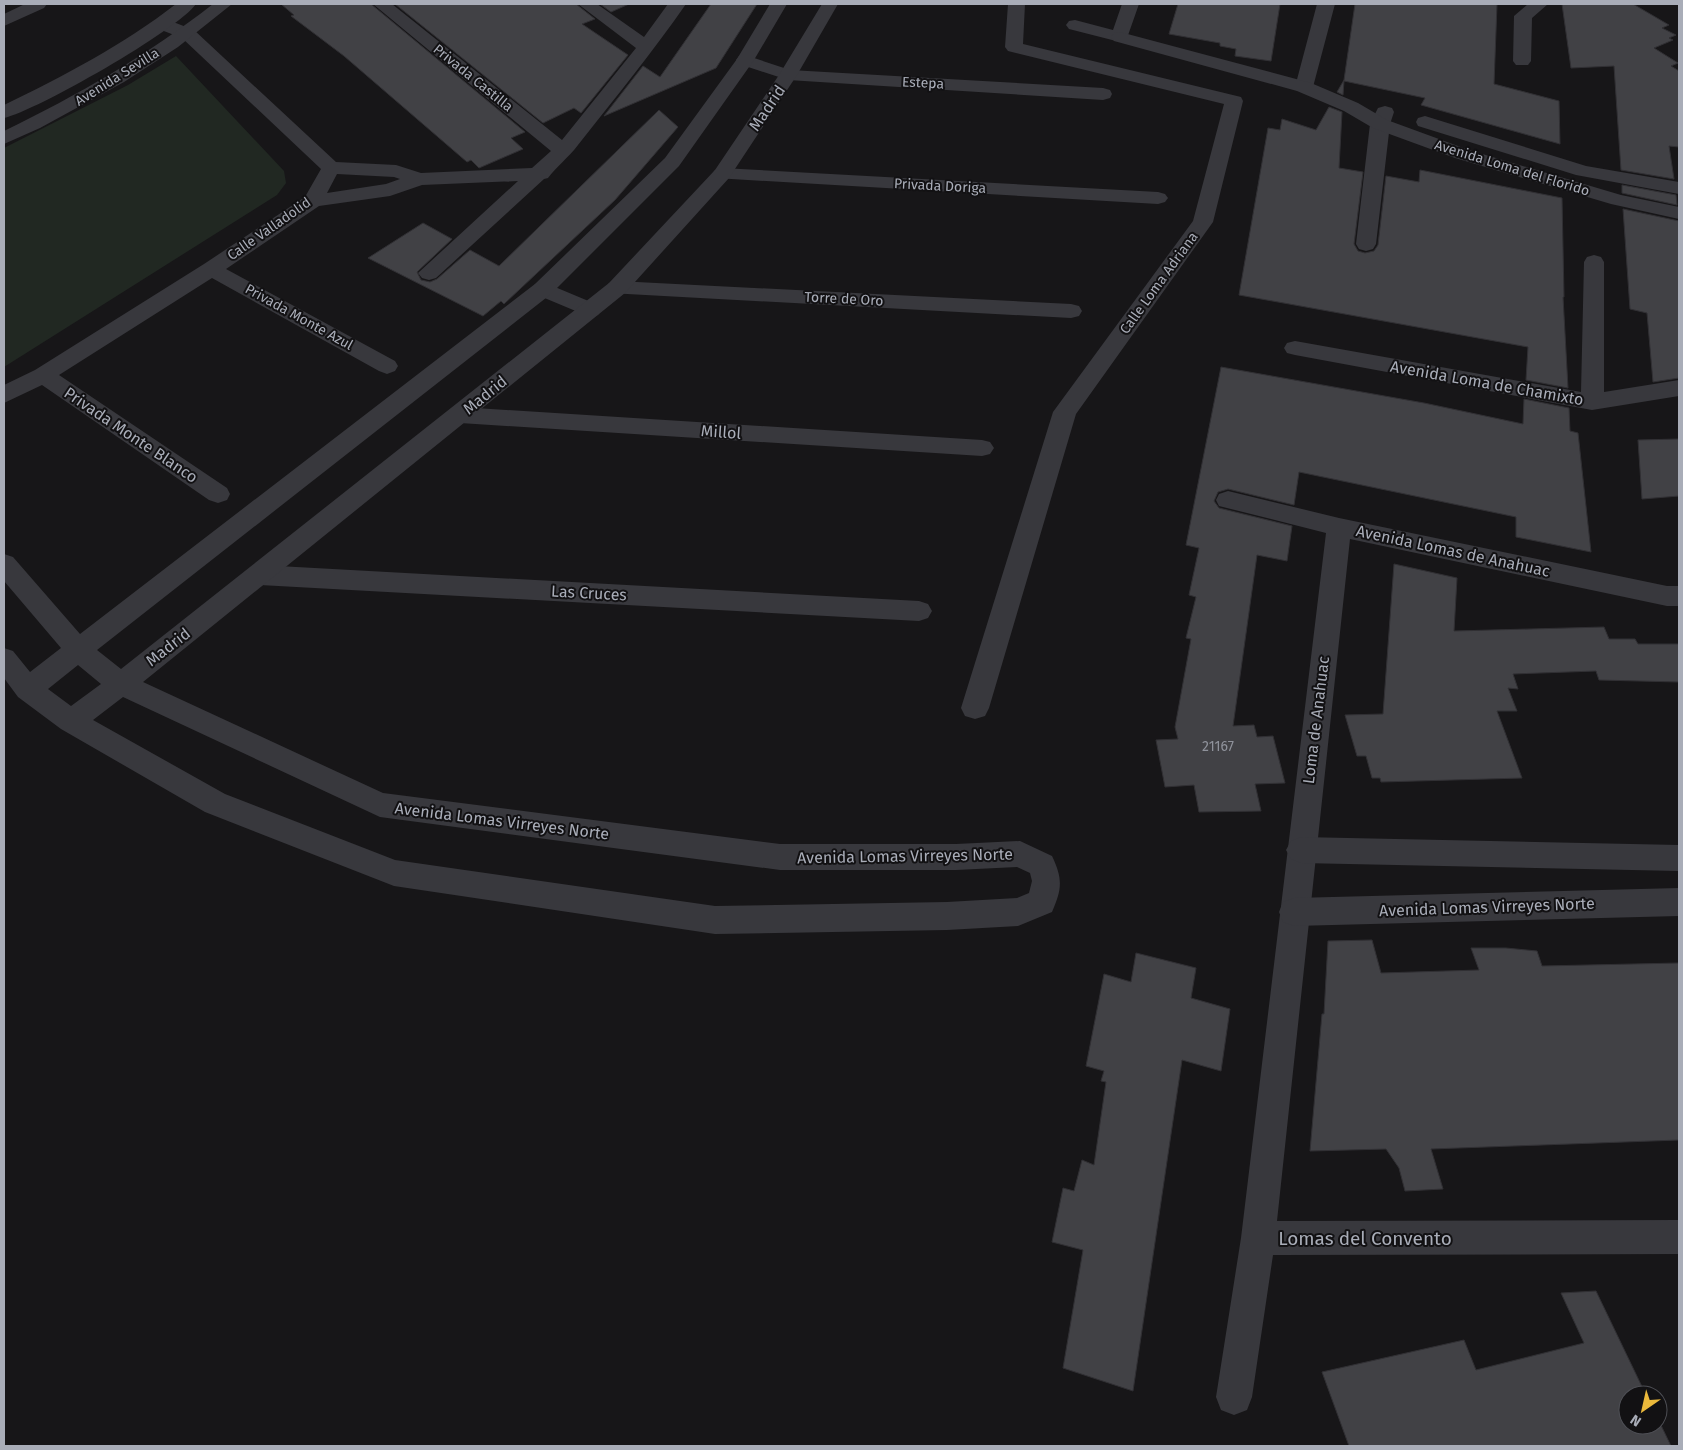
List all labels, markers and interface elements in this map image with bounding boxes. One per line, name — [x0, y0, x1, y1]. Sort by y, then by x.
street label: Privada Castilla — [430, 41, 516, 115]
street label: Avenida Sevilla — [72, 44, 162, 110]
street label: Estepa — [901, 73, 945, 93]
street label: Madrid — [745, 82, 789, 134]
street label: Avenida Loma del Florido — [1432, 136, 1592, 200]
street label: Privada Doriga — [893, 175, 987, 197]
street label: Calle Valladolid — [224, 194, 314, 264]
street label: Calle Loma Adriana — [1116, 229, 1202, 337]
street label: Privada Monte Azul — [242, 280, 356, 354]
street label: Torre de Oro — [804, 288, 884, 310]
street label: Avenida Loma de Chamixto — [1389, 357, 1585, 409]
street label: Madrid — [459, 372, 511, 418]
street label: Privada Monte Blanco — [61, 383, 201, 487]
street label: Millol — [700, 421, 742, 443]
street label: Avenida Lomas de Anahuac — [1354, 521, 1552, 581]
street label: Las Cruces — [551, 582, 627, 604]
street label: Madrid — [142, 624, 194, 670]
street label: Loma de Anahuac — [1299, 655, 1333, 785]
house number: 21167 — [1202, 738, 1234, 755]
street label: Avenida Lomas Virreyes Norte — [394, 798, 610, 844]
street label: Avenida Lomas Virreyes Norte — [797, 845, 1013, 867]
street label: Avenida Lomas Virreyes Norte — [1379, 894, 1595, 920]
street label: Lomas del Convento — [1278, 1227, 1452, 1250]
north arrow — [1618, 1385, 1668, 1435]
text: N — [1627, 1411, 1645, 1430]

